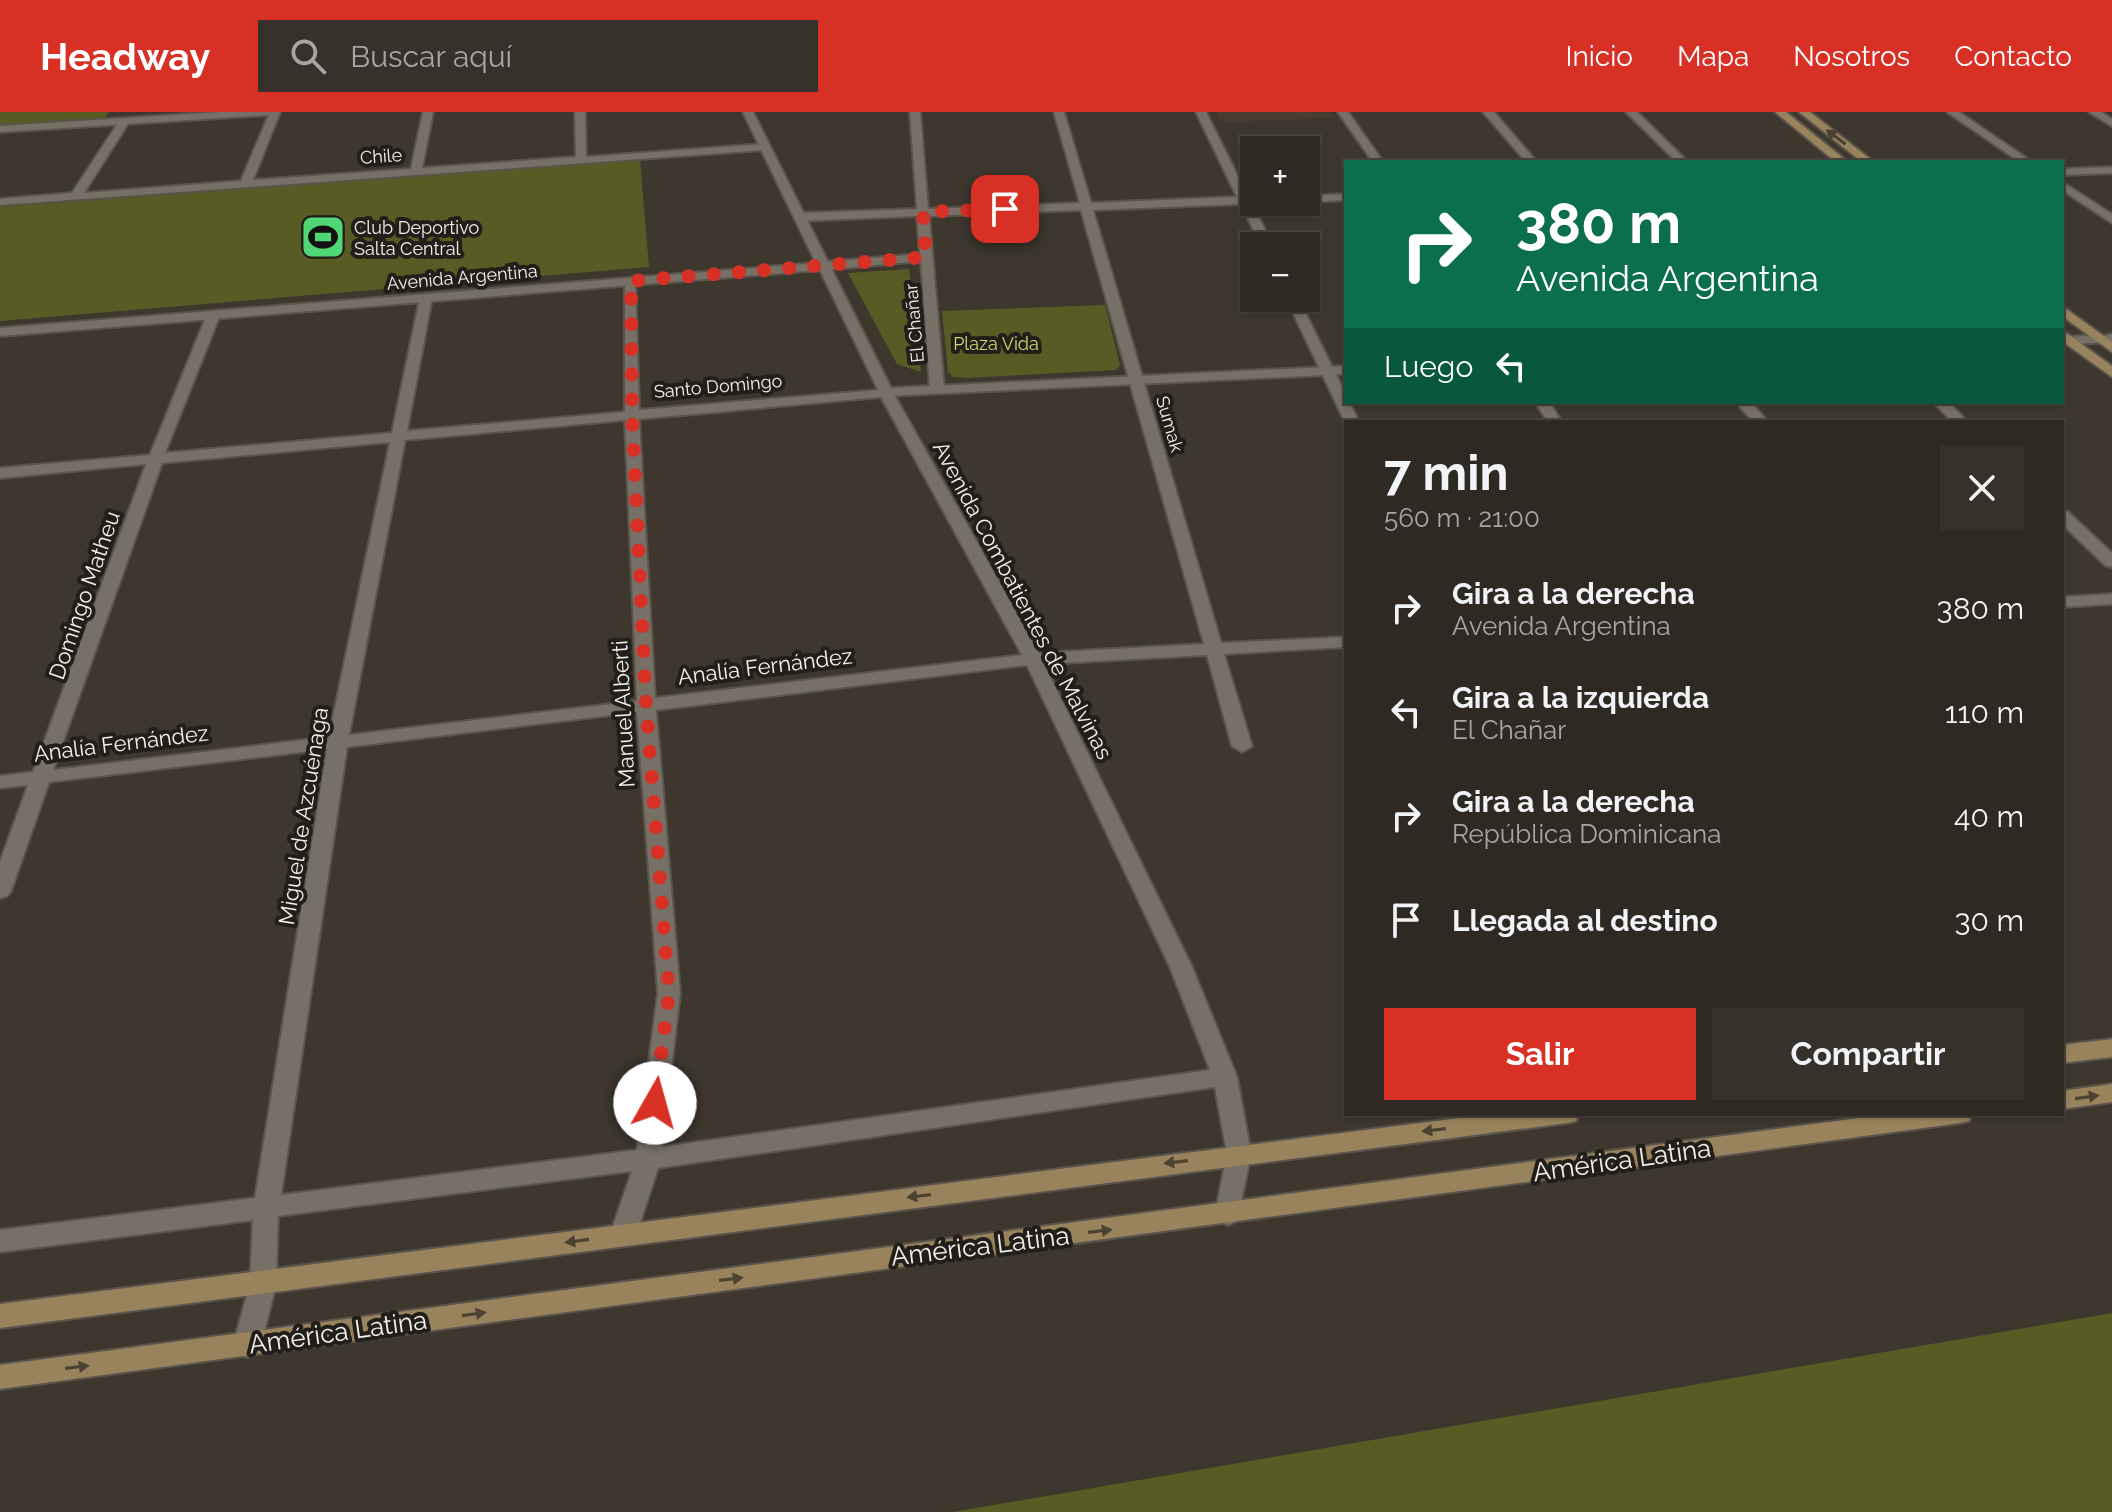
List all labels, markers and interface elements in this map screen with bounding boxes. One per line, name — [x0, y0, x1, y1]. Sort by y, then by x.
search box — [258, 20, 818, 92]
text: Headway — [40, 34, 210, 79]
icon: search — [286, 34, 330, 78]
text: Buscar aquí — [350, 39, 512, 74]
text: Inicio — [1565, 40, 1633, 73]
text: Mapa — [1677, 40, 1749, 73]
text: Nosotros — [1793, 40, 1910, 73]
text: Contacto — [1954, 40, 2072, 73]
one-way arrow — [1826, 129, 1847, 146]
map controls — [1240, 136, 1320, 312]
button: + — [1240, 136, 1320, 216]
street label: Chile — [359, 144, 403, 168]
pin — [971, 175, 1039, 243]
icon: arrive — [983, 187, 1027, 231]
text: 380 m — [1516, 190, 1681, 256]
icon: right — [1384, 192, 1488, 296]
sports icon: Club Deportivo Salta Central — [299, 213, 347, 261]
place label: Club Deportivo Salta Central — [354, 217, 479, 259]
button: − — [1240, 232, 1320, 312]
text: Avenida Argentina — [1516, 257, 1819, 299]
street label: Avenida Argentina — [386, 260, 538, 294]
street label: El Chañar — [900, 282, 928, 363]
park label: Plaza Vida — [953, 333, 1039, 354]
icon: left — [1489, 344, 1533, 388]
text: Luego — [1384, 349, 1473, 384]
street label: Santo Domingo — [653, 370, 783, 402]
street label: Sumak — [1152, 393, 1188, 455]
street label: Avenida Combatientes de Malvinas — [928, 437, 1118, 763]
text: 7 min — [1384, 445, 1508, 501]
button: close — [1940, 446, 2024, 530]
text: 560 m · 21:00 — [1384, 503, 1540, 533]
street label: Domingo Matheu — [43, 507, 125, 683]
text: Gira a la derecha — [1452, 576, 1695, 611]
icon: right — [1384, 586, 1428, 630]
text: 380 m — [1937, 591, 2024, 626]
text: Avenida Argentina — [1452, 611, 1671, 641]
street label: Manuel Alberti — [606, 640, 640, 788]
street label: Analía Fernández — [676, 642, 854, 690]
text: Gira a la izquierda — [1452, 680, 1709, 715]
icon: left — [1384, 690, 1428, 734]
text: 110 m — [1945, 695, 2024, 730]
street label: Miguel de Azcuénaga — [273, 705, 333, 927]
text: El Chañar — [1452, 715, 1566, 745]
street label: Analía Fernández — [32, 719, 210, 767]
text: Gira a la derecha — [1452, 784, 1695, 819]
icon: right — [1384, 794, 1428, 838]
text: 40 m — [1954, 799, 2024, 834]
text: República Dominicana — [1452, 819, 1721, 849]
icon: arrive — [1384, 898, 1428, 942]
text: Llegada al destino — [1452, 903, 1718, 938]
text: 30 m — [1954, 903, 2024, 938]
button: Salir — [1384, 1008, 1696, 1100]
button: Compartir — [1712, 1008, 2024, 1100]
position arrow — [613, 1061, 697, 1145]
one-way arrow — [2075, 1090, 2100, 1103]
one-way arrow — [1421, 1124, 1446, 1137]
street label: América Latina — [1531, 1133, 1713, 1187]
one-way arrow — [1163, 1156, 1188, 1169]
one-way arrow — [906, 1190, 931, 1203]
street label: América Latina — [889, 1220, 1071, 1272]
one-way arrow — [1088, 1224, 1113, 1237]
one-way arrow — [565, 1235, 590, 1248]
one-way arrow — [719, 1272, 744, 1285]
street label: América Latina — [247, 1305, 429, 1359]
one-way arrow — [462, 1307, 487, 1320]
one-way arrow — [65, 1360, 90, 1373]

